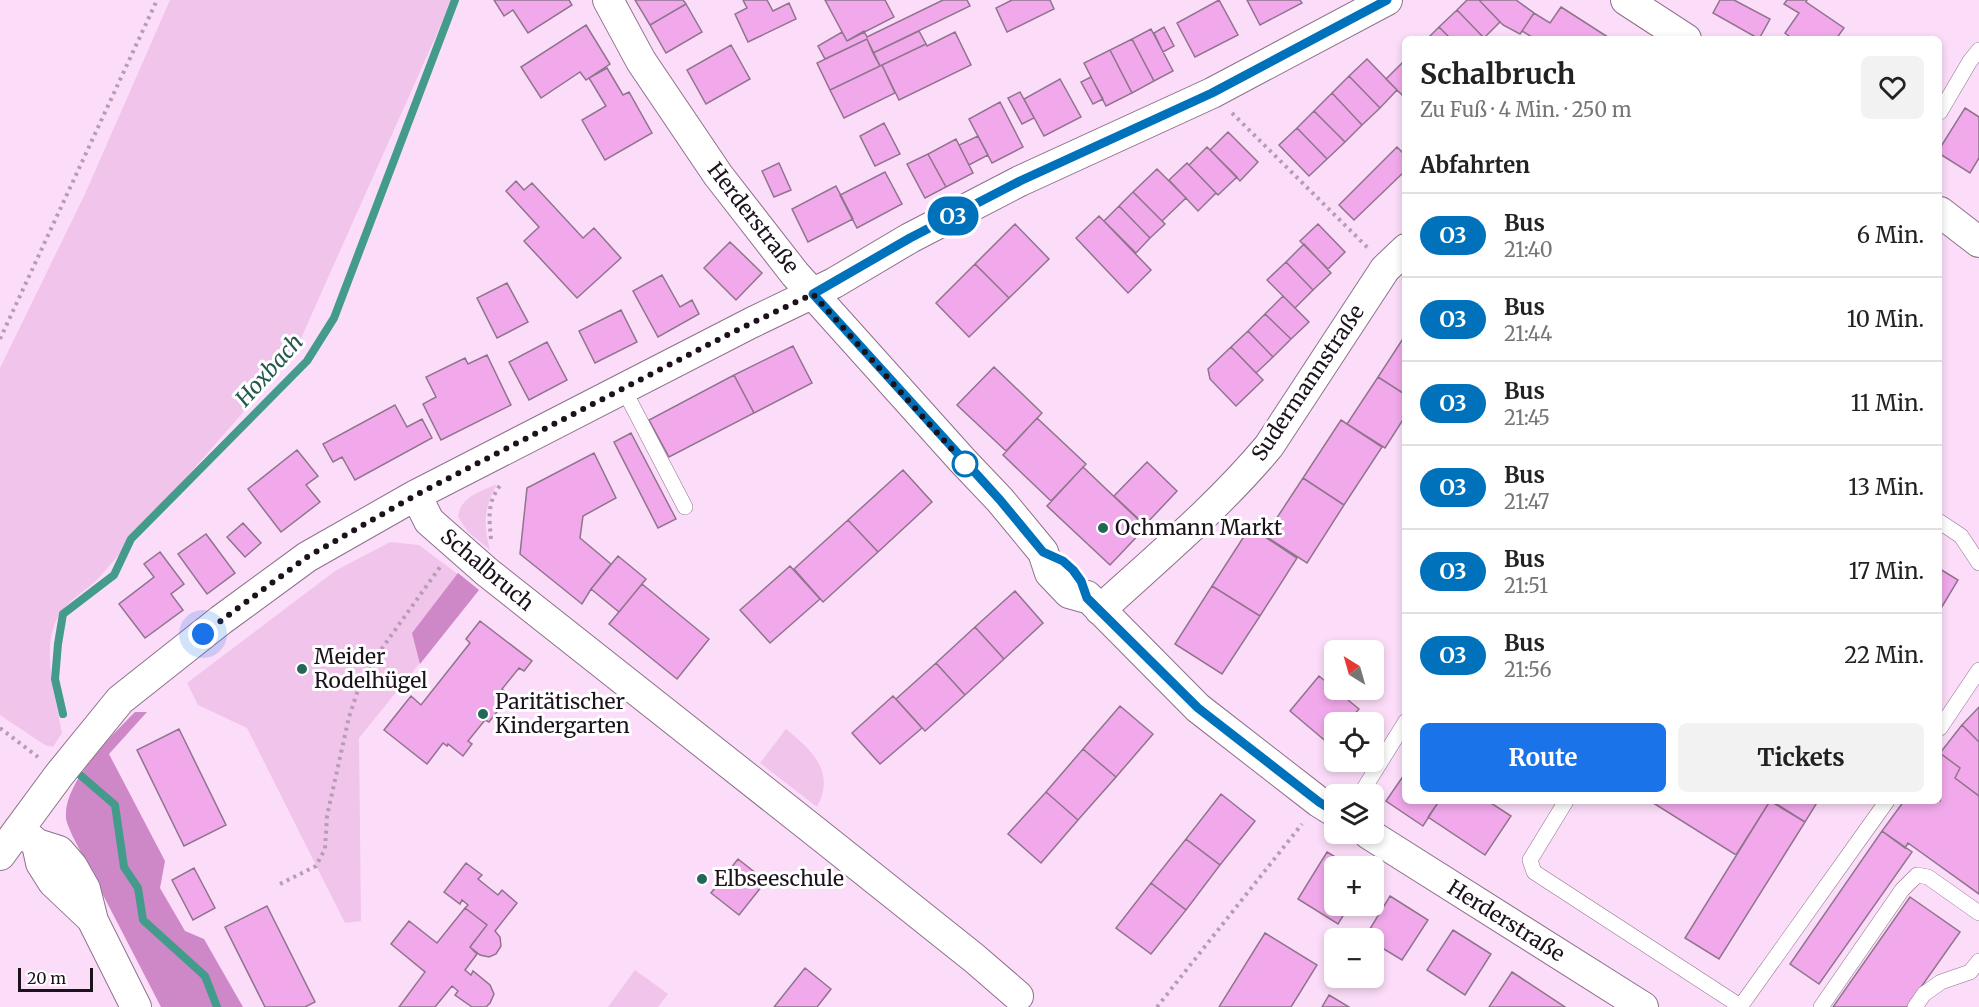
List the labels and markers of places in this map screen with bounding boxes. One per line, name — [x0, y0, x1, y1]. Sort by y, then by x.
unlabelled marker — [952, 451, 978, 477]
place label: Ochmann Markt — [1115, 514, 1282, 541]
marker: Ochmann Markt — [1096, 521, 1110, 535]
place label: Meider Rodelhügel — [314, 643, 428, 694]
marker: Meider Rodelhügel — [295, 662, 309, 676]
place label: Paritätischer Kindergarten — [495, 688, 630, 739]
marker: Paritätischer Kindergarten — [476, 707, 490, 721]
place label: Elbseeschule — [714, 865, 844, 892]
marker: Elbseeschule — [695, 872, 709, 886]

